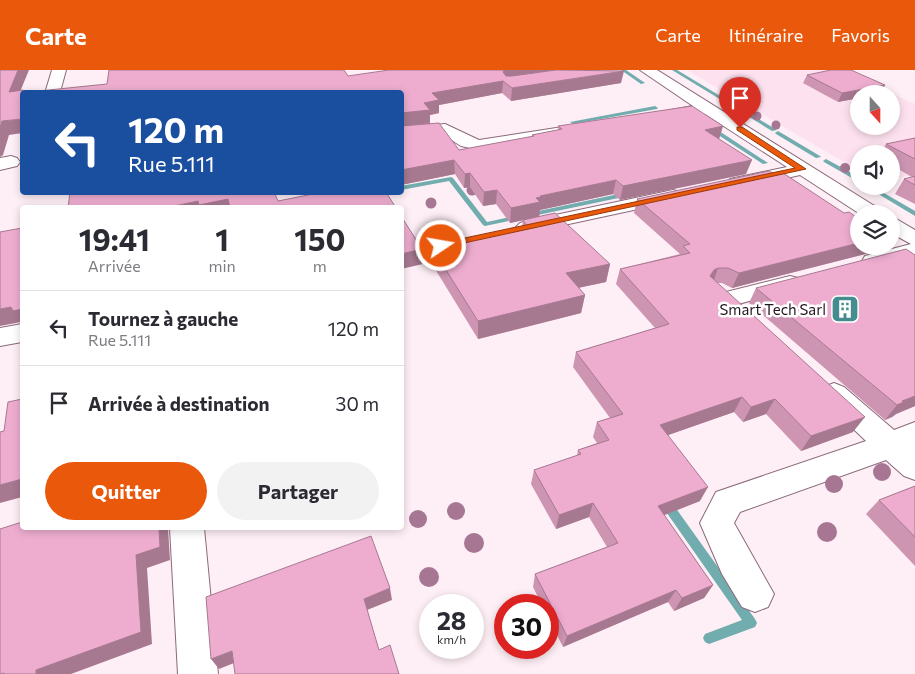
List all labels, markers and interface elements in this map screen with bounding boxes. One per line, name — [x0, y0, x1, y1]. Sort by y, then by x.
text: Carte — [25, 21, 87, 50]
text: Carte — [655, 24, 701, 46]
text: Itinéraire — [729, 24, 803, 46]
text: Favoris — [831, 24, 890, 46]
pin — [719, 77, 761, 128]
icon: arrive — [726, 84, 754, 112]
north arrow — [850, 85, 900, 135]
map controls — [850, 85, 900, 255]
text: 120 m — [128, 107, 224, 150]
icon: left — [45, 110, 110, 175]
button: sound — [850, 145, 900, 195]
text: Rue 5.111 — [128, 150, 215, 177]
button: layers — [850, 205, 900, 255]
position arrow — [414, 219, 466, 271]
text: 19:41 — [79, 220, 150, 257]
text: 1 — [215, 220, 229, 257]
text: 150 — [294, 220, 345, 257]
text: Arrivée — [88, 256, 141, 275]
text: min — [208, 256, 236, 275]
text: m — [313, 256, 327, 275]
building icon: Smart Tech Sarl — [830, 294, 860, 324]
place label: Smart Tech Sarl — [720, 300, 826, 318]
text: Tournez à gauche — [88, 307, 238, 330]
icon: left — [45, 314, 73, 342]
text: 120 m — [328, 317, 379, 340]
text: Rue 5.111 — [88, 330, 151, 349]
icon: arrive — [45, 389, 73, 417]
text: Arrivée à destination — [88, 392, 270, 415]
text: 30 m — [336, 392, 379, 415]
button: Quitter — [45, 462, 207, 520]
button: Partager — [217, 462, 379, 520]
speed limit sign: 30 — [494, 594, 559, 659]
text: 28 — [437, 605, 466, 635]
text: km/h — [437, 632, 466, 646]

